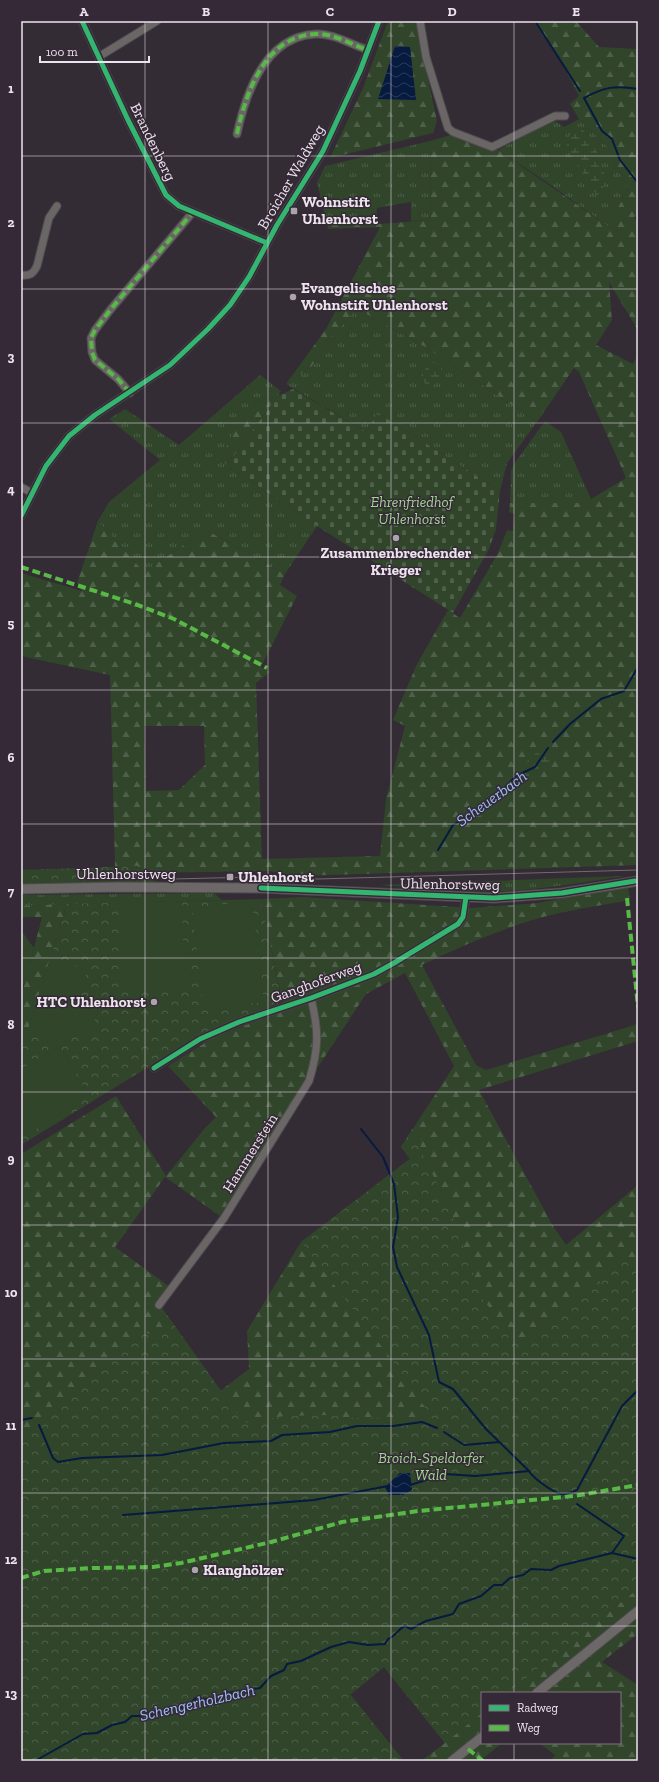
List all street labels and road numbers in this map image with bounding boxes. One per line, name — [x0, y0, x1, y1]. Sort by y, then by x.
street label: Brandenberg — [126, 100, 180, 184]
street label: Broicher Waldweg — [254, 121, 328, 233]
street label: Uhlenhorstweg — [76, 865, 176, 883]
street label: Uhlenhorstweg — [400, 874, 500, 894]
street label: Ganghoferweg — [268, 957, 364, 1007]
street label: Hammerstein — [219, 1110, 282, 1196]

